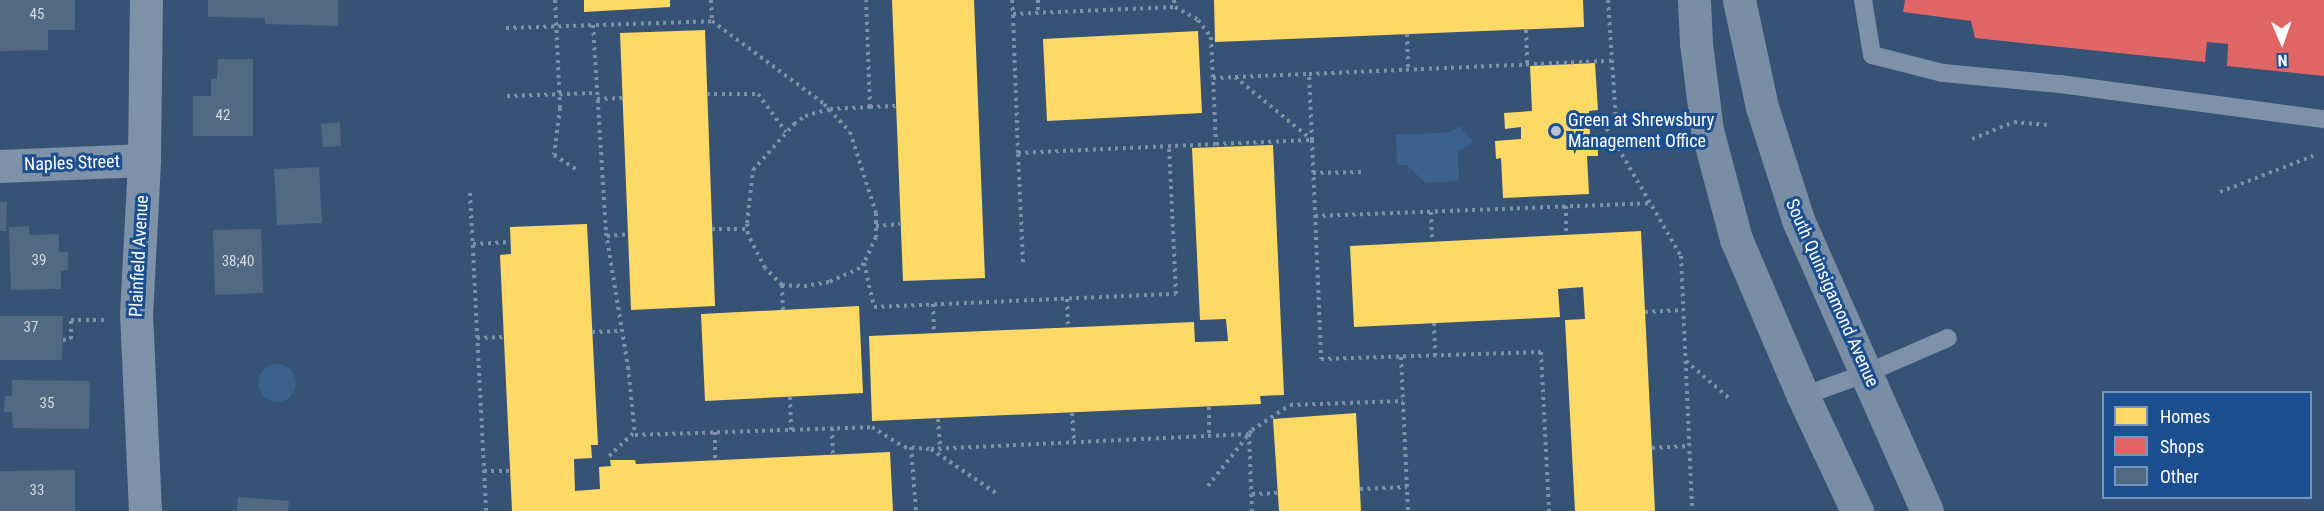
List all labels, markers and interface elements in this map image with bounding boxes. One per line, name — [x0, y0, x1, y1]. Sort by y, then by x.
house number: 45 — [30, 6, 44, 24]
north arrow — [2252, 12, 2312, 72]
text: N — [2277, 51, 2288, 70]
house number: 42 — [216, 107, 230, 125]
place label: Green at Shrewsbury Management Office — [1568, 110, 1714, 152]
marker: Green at Shrewsbury Management Office — [1549, 124, 1563, 138]
street label: Naples Street — [24, 151, 120, 175]
street label: Plainfield Avenue — [125, 195, 153, 317]
street label: South Quinsigamond Avenue — [1781, 196, 1883, 390]
house number: 39 — [32, 252, 46, 270]
house number: 38;40 — [222, 253, 254, 271]
house number: 37 — [24, 319, 38, 337]
legend — [2102, 391, 2312, 499]
house number: 35 — [40, 395, 54, 413]
text: Homes — [2160, 406, 2210, 427]
text: Shops — [2160, 436, 2204, 457]
text: Other — [2160, 466, 2199, 487]
house number: 33 — [30, 482, 44, 500]

